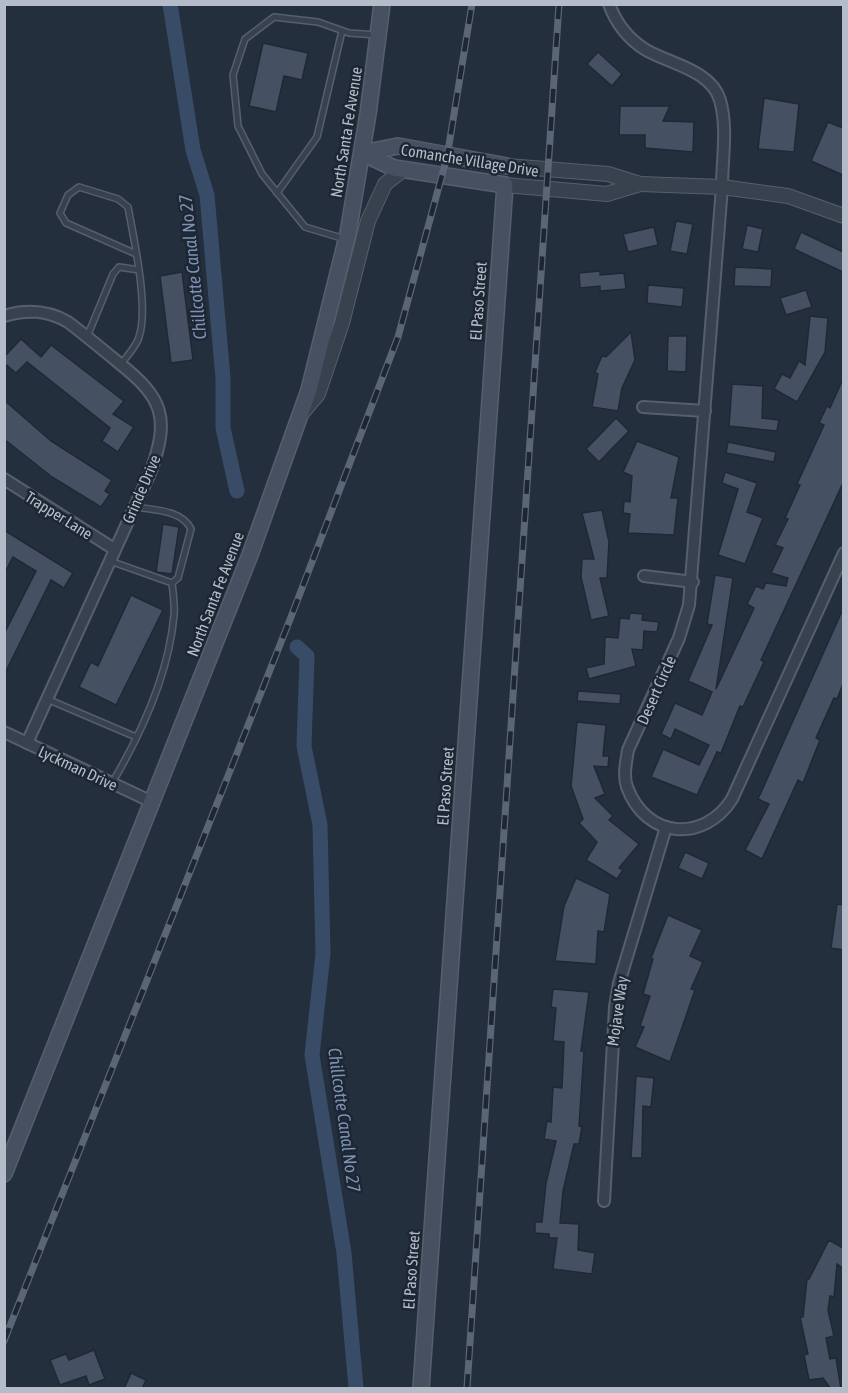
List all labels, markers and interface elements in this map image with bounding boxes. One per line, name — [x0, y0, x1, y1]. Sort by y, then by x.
street label: North Santa Fe Avenue — [327, 65, 365, 199]
street label: Comanche Village Drive — [400, 140, 540, 181]
water label: Chillcotte Canal No 27 — [174, 193, 211, 340]
street label: El Paso Street — [466, 261, 490, 341]
street label: Grinde Drive — [119, 452, 163, 526]
street label: Trapper Lane — [22, 487, 96, 544]
street label: North Santa Fe Avenue — [183, 529, 247, 659]
street label: Desert Circle — [633, 653, 679, 727]
street label: Lyckman Drive — [35, 742, 120, 795]
street label: El Paso Street — [433, 746, 457, 826]
street label: Mojave Way — [603, 974, 632, 1047]
water label: Chillcotte Canal No 27 — [324, 1046, 365, 1194]
street label: El Paso Street — [399, 1230, 423, 1310]

